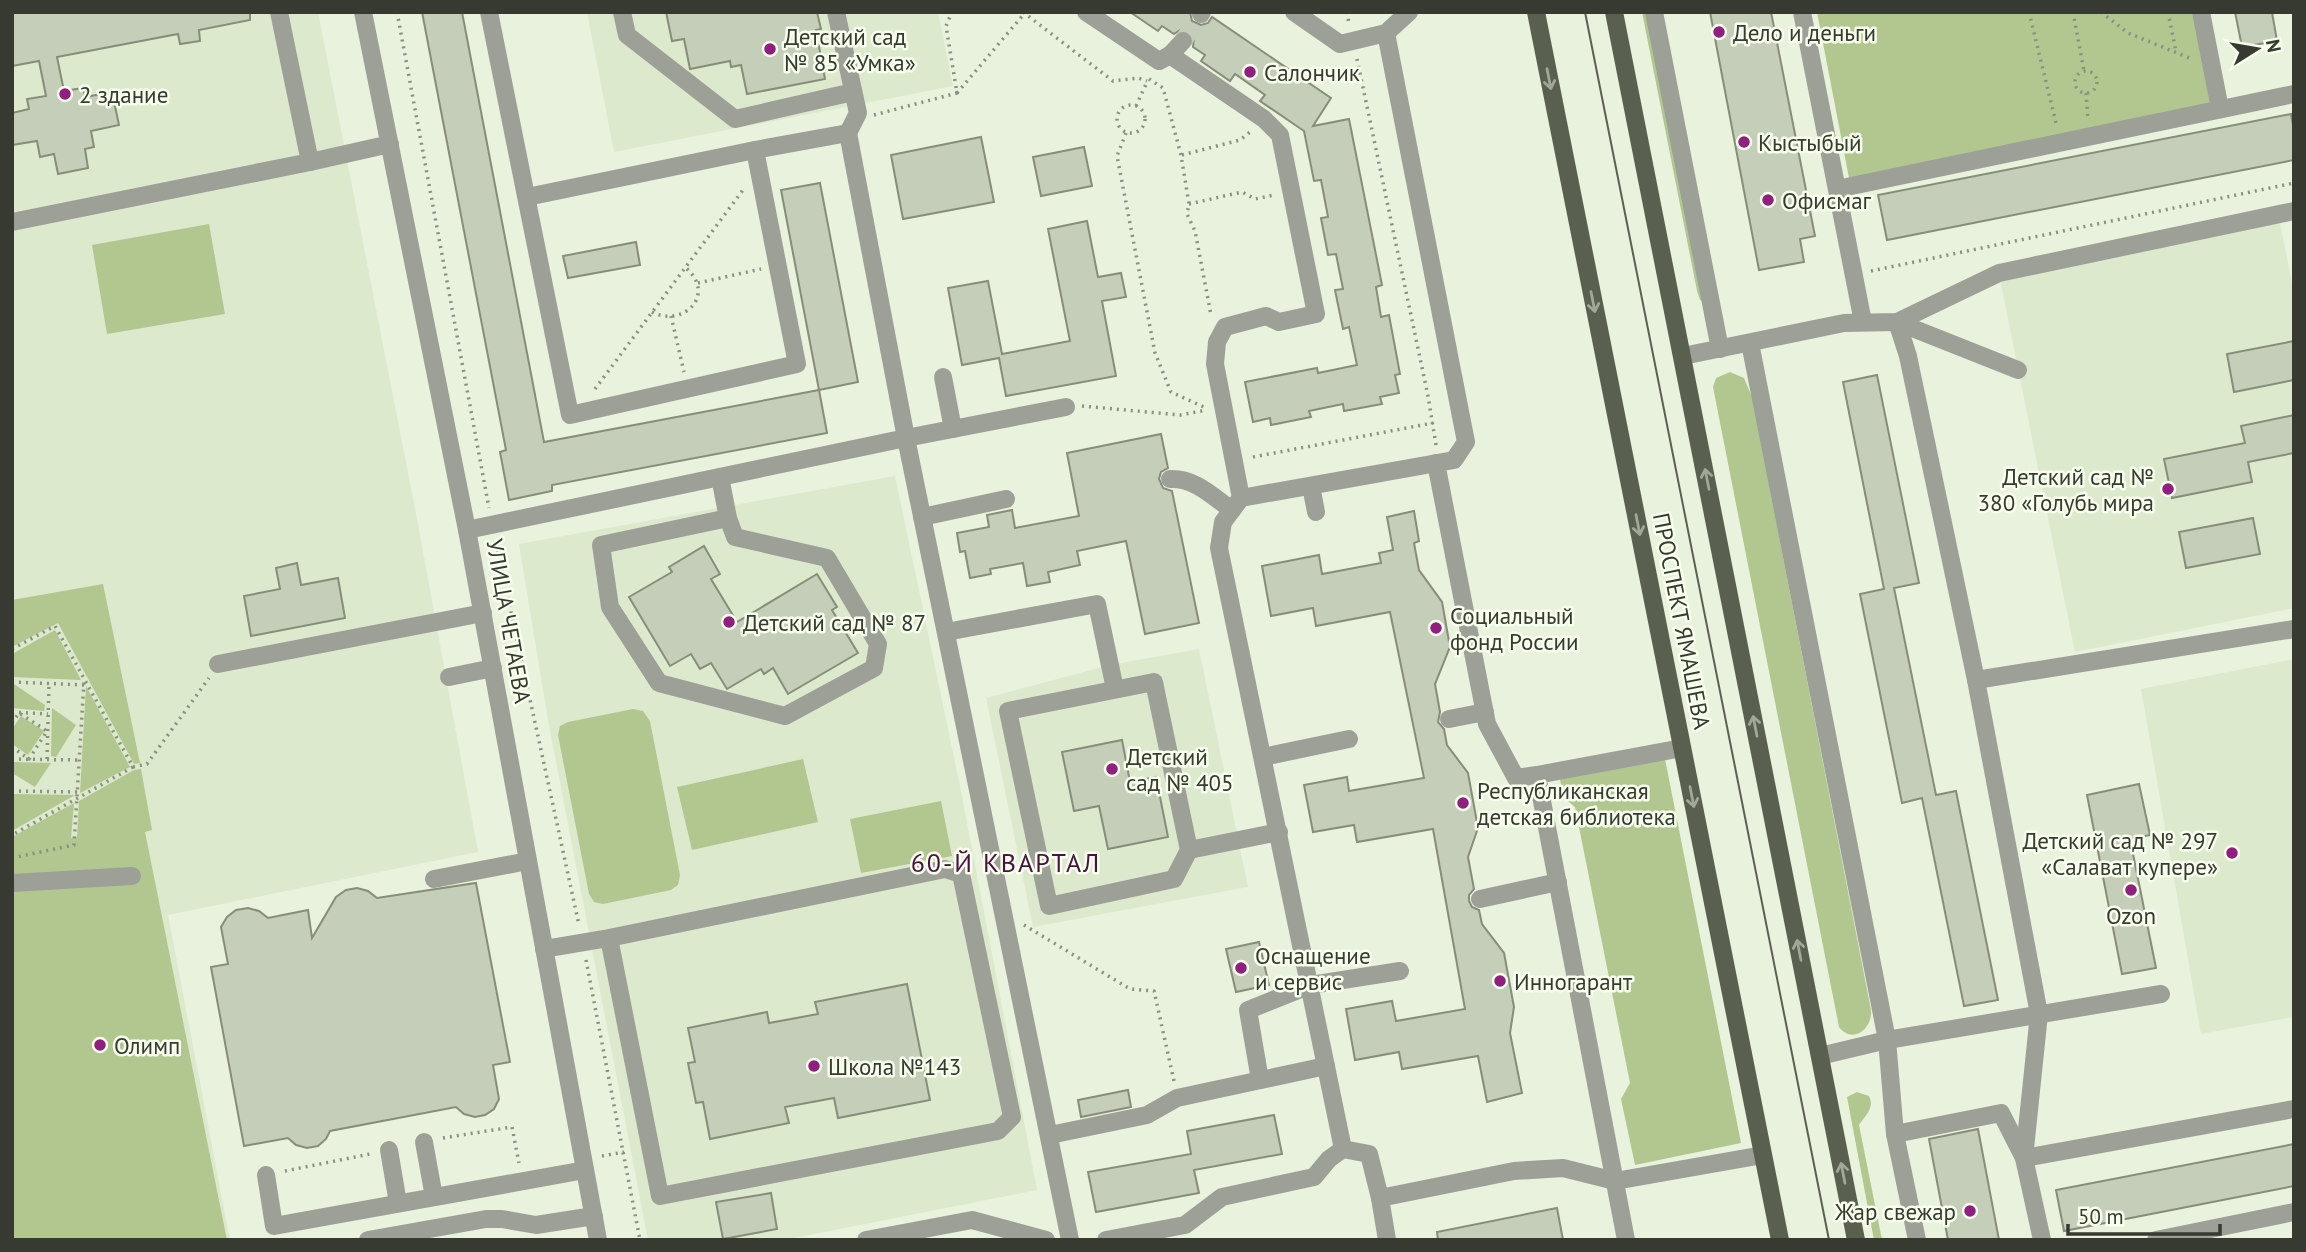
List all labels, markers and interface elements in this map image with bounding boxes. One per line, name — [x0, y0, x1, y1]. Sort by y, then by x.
north arrow — [2222, 14, 2292, 84]
place label: Дело и деньги — [1733, 18, 1876, 47]
place label: Детский сад № 85 «Умка» — [784, 22, 916, 77]
marker: Дело и деньги — [1711, 24, 1727, 40]
text: N — [2261, 37, 2287, 54]
marker: Детский сад № 85 «Умка» — [762, 41, 778, 57]
place label: Салончик — [1264, 58, 1360, 87]
marker: Салончик — [1242, 64, 1258, 80]
one-way arrow — [1543, 67, 1557, 90]
place label: 2 здание — [79, 80, 168, 109]
marker: 2 здание — [57, 86, 73, 102]
place label: Кыстыбый — [1758, 128, 1862, 157]
marker: Кыстыбый — [1736, 134, 1752, 150]
place label: Офисмаг — [1782, 186, 1872, 215]
marker: Офисмаг — [1760, 192, 1776, 208]
one-way arrow — [1587, 290, 1601, 313]
place label: Детский сад № 380 «Голубь мира — [1978, 462, 2154, 517]
one-way arrow — [1699, 468, 1713, 491]
marker: Детский сад № 380 «Голубь мира — [2160, 481, 2176, 497]
street label: ПРОСПЕКТ ЯМАШЕВА — [1647, 510, 1717, 732]
one-way arrow — [1631, 514, 1645, 536]
street label: УЛИЦА ЧЕТАЕВА — [480, 536, 538, 706]
place label: Социальный фонд России — [1450, 601, 1579, 656]
place label: Детский сад № 87 — [743, 608, 926, 637]
marker: Детский сад № 87 — [721, 614, 737, 630]
marker: Социальный фонд России — [1428, 620, 1444, 636]
one-way arrow — [1748, 715, 1762, 738]
place label: Детский сад № 405 — [1126, 742, 1234, 797]
marker: Детский сад № 405 — [1104, 761, 1120, 777]
place label: Республиканская детская библиотека — [1477, 776, 1676, 831]
one-way arrow — [1685, 785, 1699, 808]
marker: Республиканская детская библиотека — [1455, 795, 1471, 811]
place label: Детский сад № 297 «Салават купере» — [2022, 826, 2218, 881]
marker: Детский сад № 297 «Салават купере» — [2224, 845, 2240, 861]
district label: 60-Й КВАРТАЛ — [911, 846, 1101, 879]
marker: Ozon — [2123, 882, 2139, 898]
place label: Ozon — [2106, 901, 2156, 930]
one-way arrow — [1792, 939, 1805, 962]
place label: Оснащение и сервис — [1255, 941, 1371, 996]
marker: Оснащение и сервис — [1233, 960, 1249, 976]
place label: Инногарант — [1514, 967, 1633, 996]
marker: Инногарант — [1492, 973, 1508, 989]
place label: Олимп — [114, 1031, 180, 1060]
marker: Олимп — [92, 1037, 108, 1053]
place label: Школа №143 — [828, 1052, 961, 1081]
marker: Школа №143 — [806, 1058, 822, 1074]
one-way arrow — [1836, 1162, 1850, 1185]
scale bar — [2068, 1192, 2220, 1236]
place label: Жар свежар — [1834, 1197, 1956, 1226]
marker: Жар свежар — [1962, 1203, 1978, 1219]
text: 50 m — [2078, 1203, 2124, 1230]

